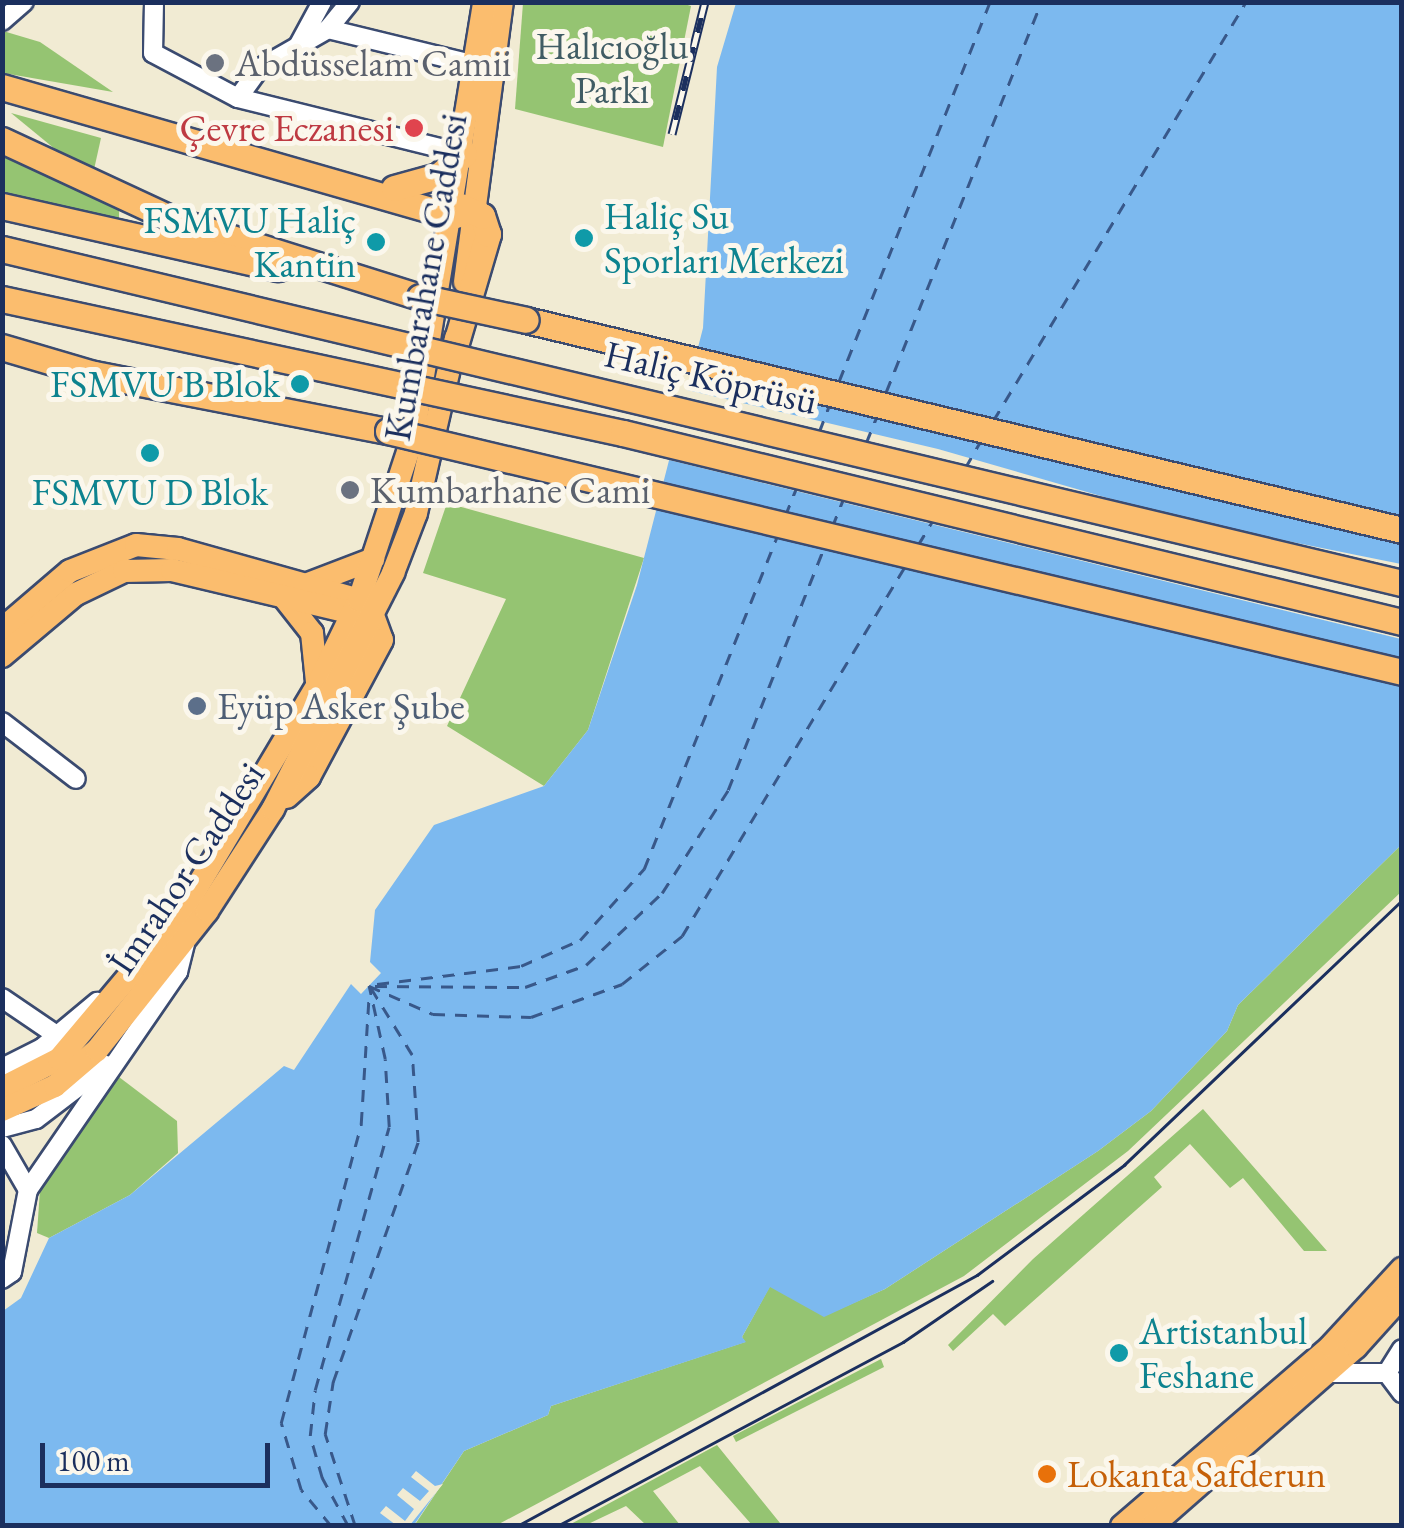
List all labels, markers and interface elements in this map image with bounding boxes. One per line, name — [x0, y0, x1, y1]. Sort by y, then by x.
park label: Halıcıoğlu Parkı — [535, 23, 689, 112]
place label: Abdüsselam Camii — [235, 40, 511, 86]
marker: Abdüsselam Camii — [204, 52, 226, 74]
place label: Çevre Eczanesi — [179, 105, 394, 151]
street label: Kumbarahane Caddesi — [374, 110, 476, 444]
marker: Çevre Eczanesi — [403, 117, 425, 139]
place label: Haliç Su Sporları Merkezi — [604, 193, 844, 282]
place label: FSMVU Haliç Kantin — [144, 197, 356, 286]
marker: Haliç Su Sporları Merkezi — [573, 227, 595, 249]
marker: FSMVU Haliç Kantin — [365, 231, 387, 253]
street label: Haliç Köprüsü — [600, 330, 822, 424]
place label: FSMVU B Blok — [50, 361, 280, 407]
marker: FSMVU B Blok — [289, 373, 311, 395]
marker: FSMVU D Blok — [139, 442, 161, 464]
place label: Kumbarhane Cami — [370, 467, 650, 513]
place label: FSMVU D Blok — [32, 469, 268, 515]
marker: Kumbarhane Cami — [339, 479, 361, 501]
place label: Eyüp Asker Şube — [217, 683, 465, 729]
marker: Eyüp Asker Şube — [186, 695, 208, 717]
street label: İmrahor Caddesi — [98, 753, 274, 983]
place label: Artistanbul Feshane — [1139, 1308, 1307, 1398]
marker: Artistanbul Feshane — [1108, 1342, 1130, 1364]
scale bar — [45, 1423, 275, 1485]
text: 100 m — [57, 1441, 130, 1480]
place label: Lokanta Safderun — [1067, 1451, 1326, 1497]
marker: Lokanta Safderun — [1036, 1463, 1058, 1485]

